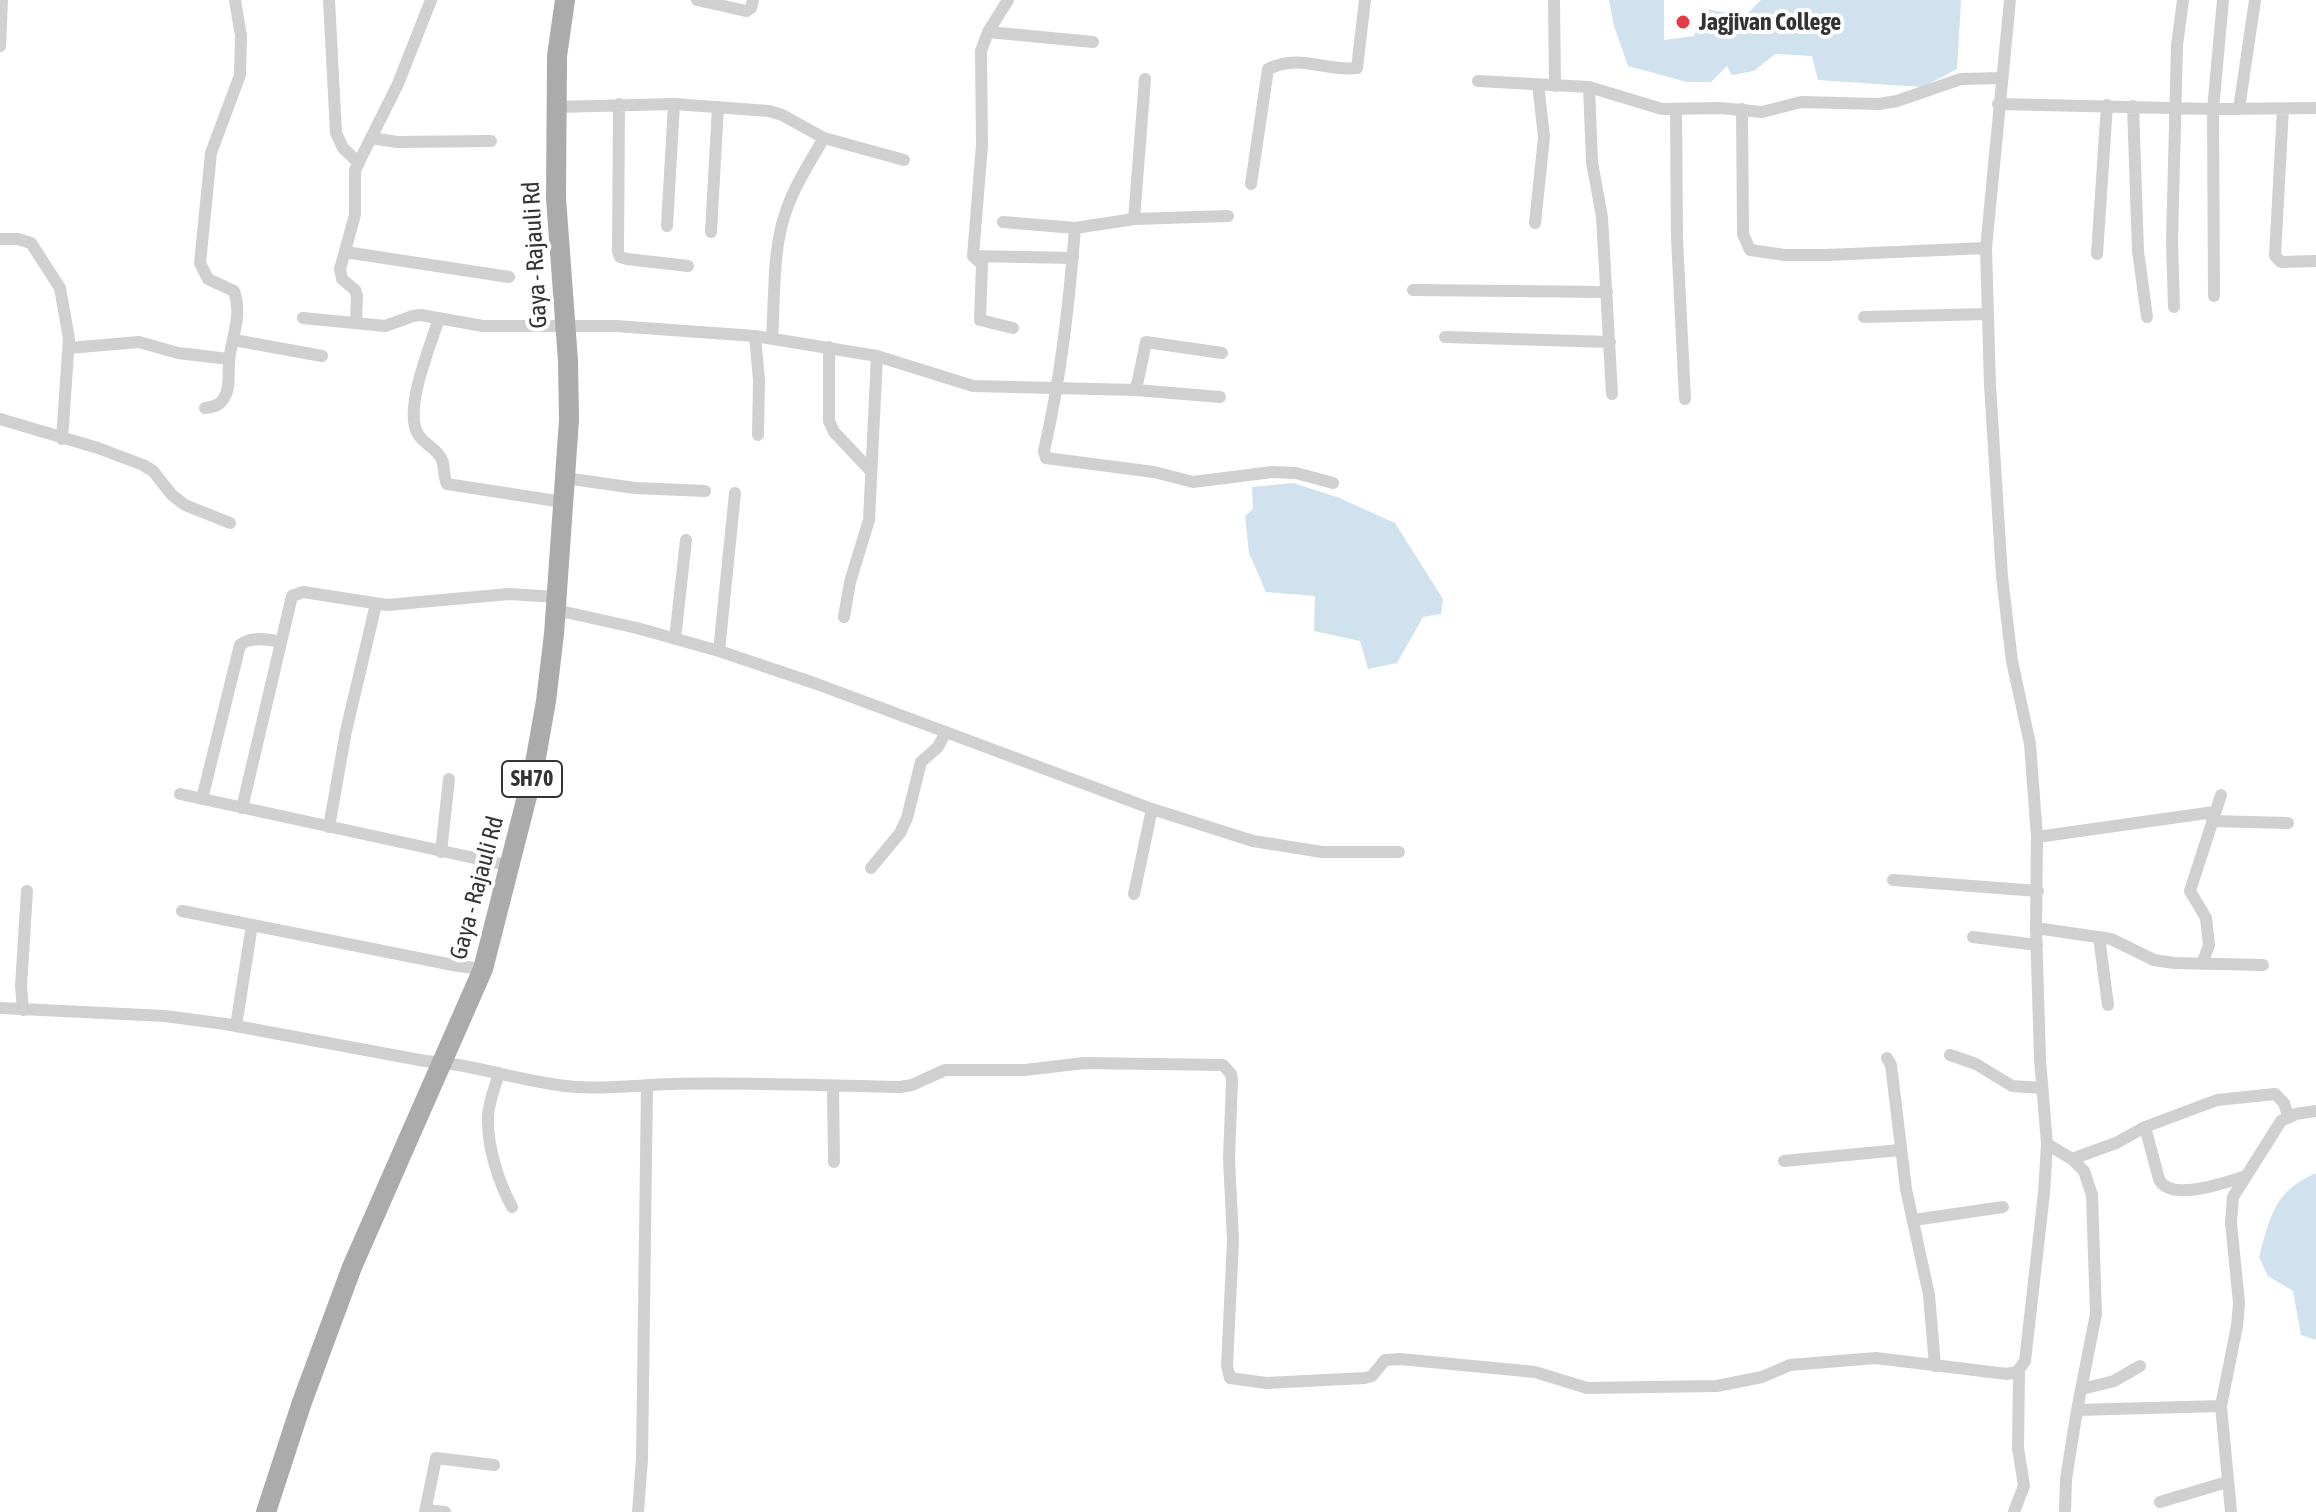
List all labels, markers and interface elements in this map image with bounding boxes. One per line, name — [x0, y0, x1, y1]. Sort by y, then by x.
place label: Jagjivan College — [1699, 8, 1841, 36]
marker: Jagjivan College — [1674, 13, 1692, 31]
street label: Gaya - Rajauli Rd — [517, 181, 553, 329]
road number: SH70 — [502, 761, 562, 797]
street label: Gaya - Rajauli Rd — [444, 813, 510, 963]

